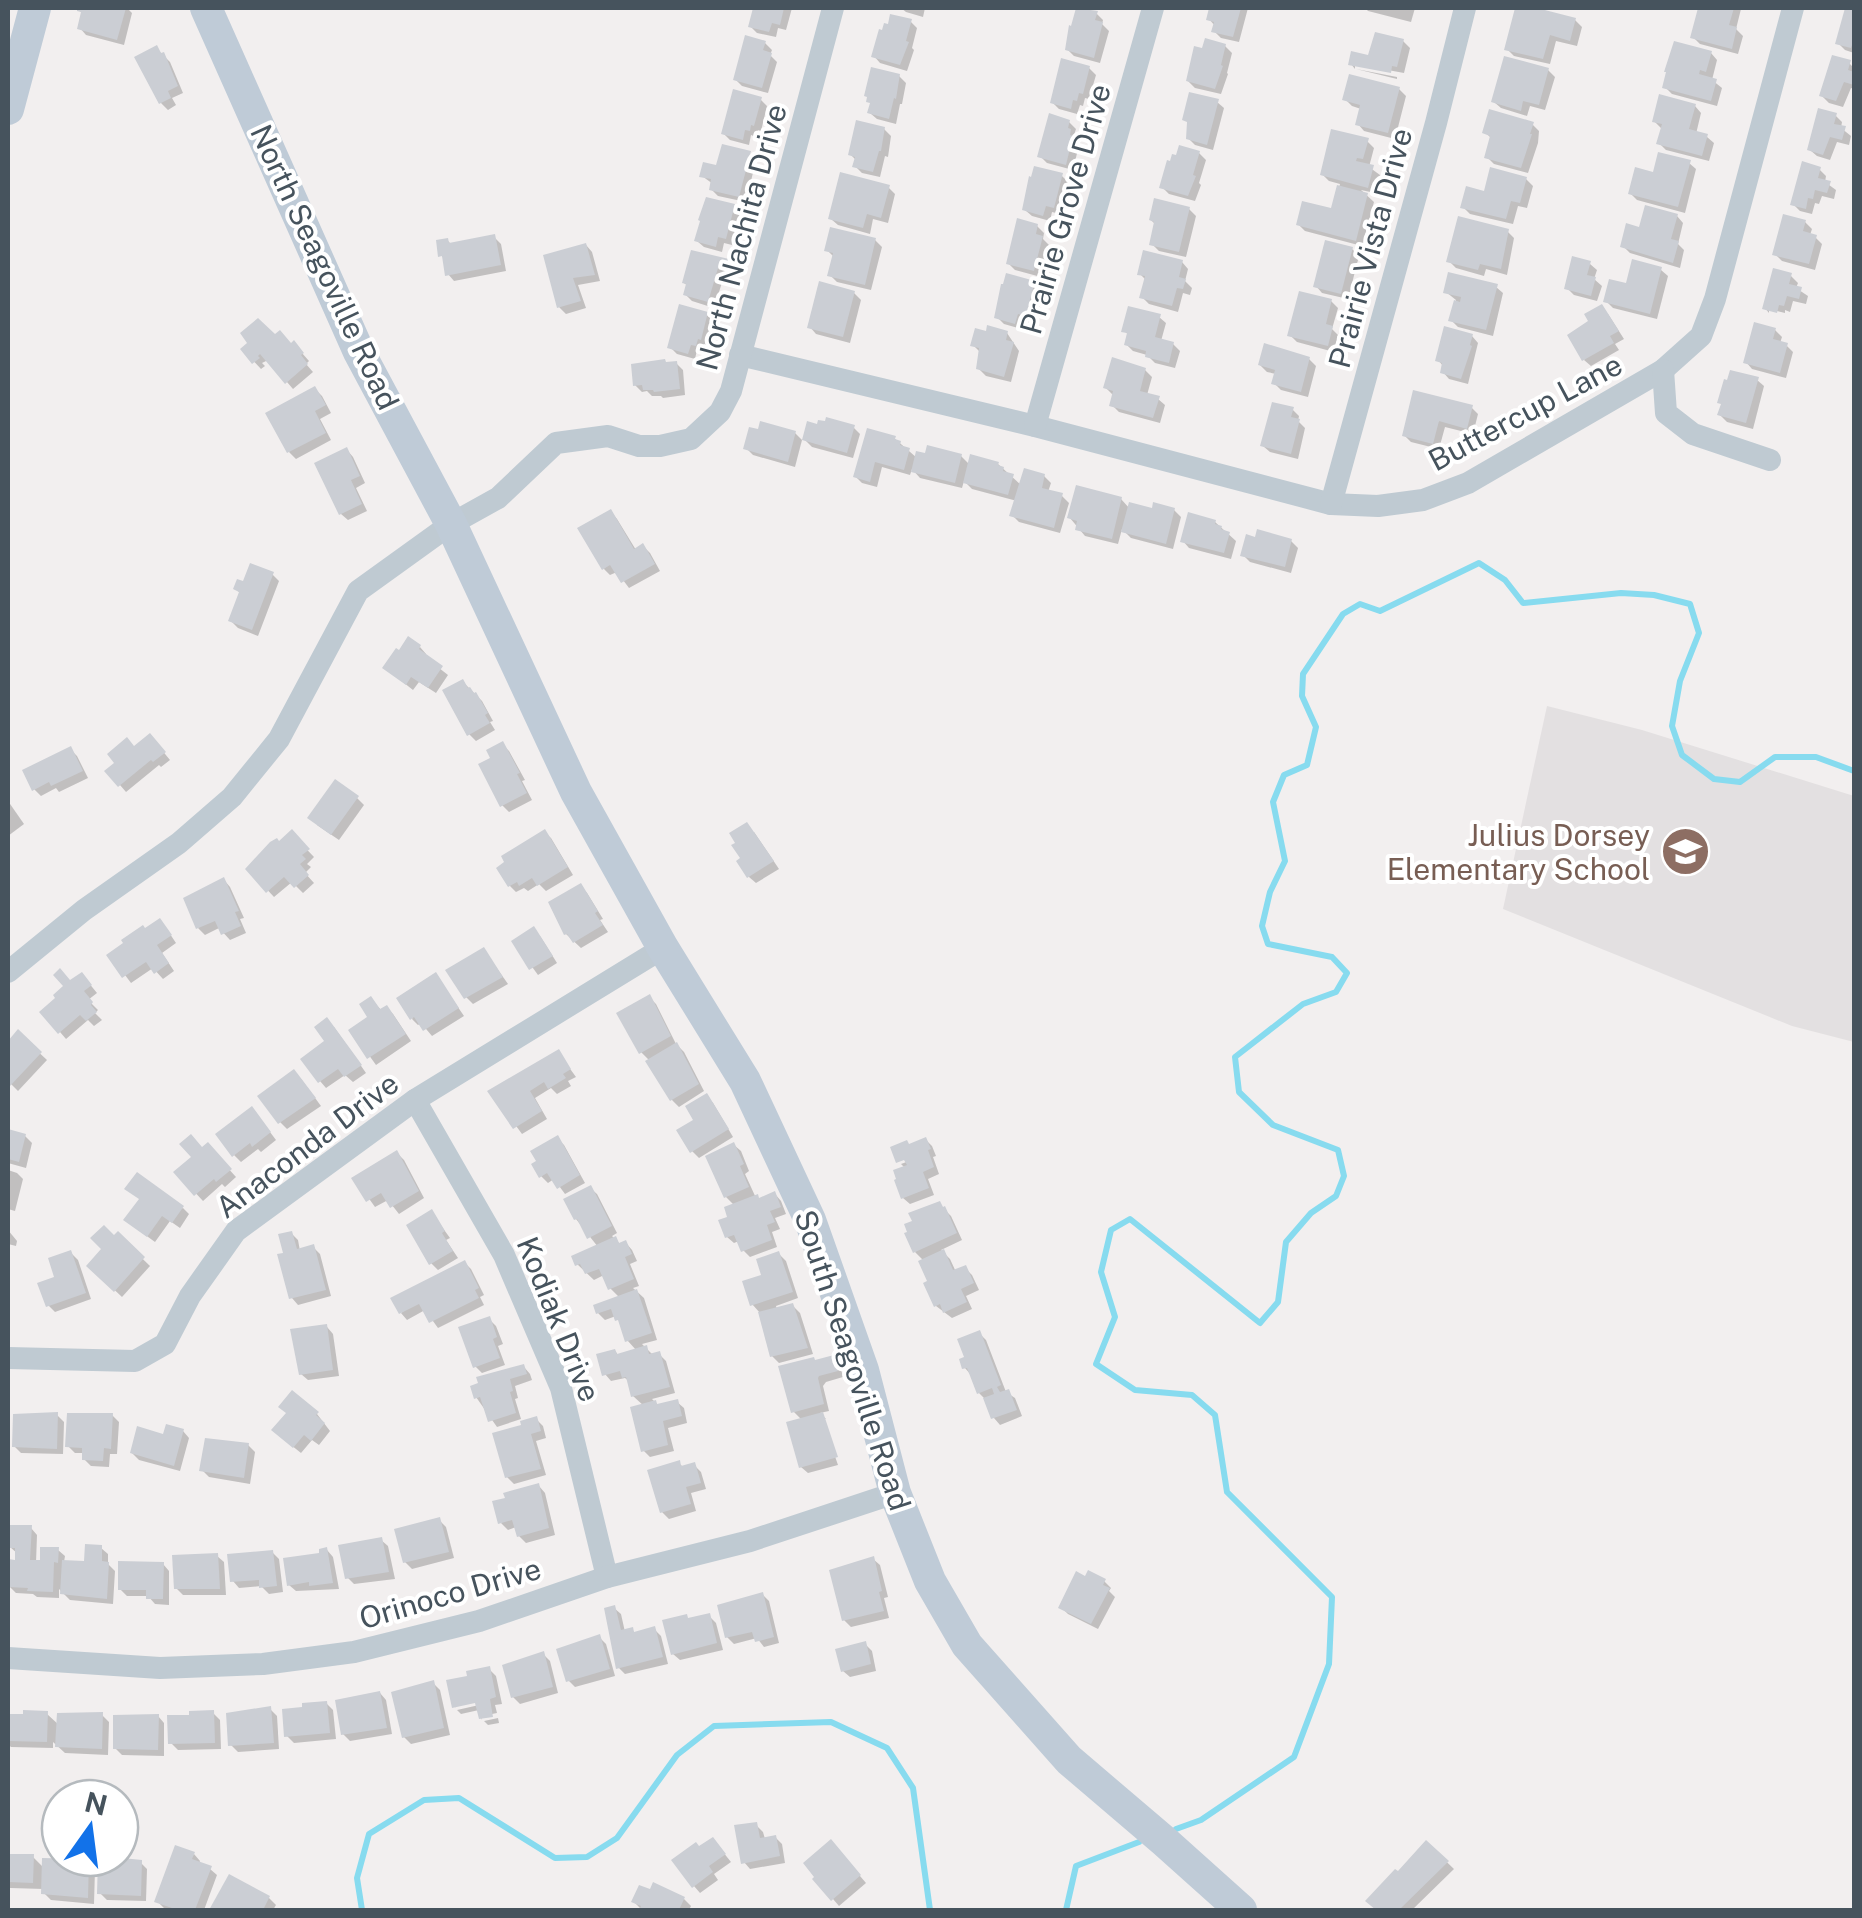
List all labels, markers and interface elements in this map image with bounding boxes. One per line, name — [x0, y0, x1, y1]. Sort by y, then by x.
street label: Prairie Grove Drive — [1012, 80, 1118, 338]
street label: North Nachita Drive — [688, 100, 794, 374]
street label: North Seagoville Road — [243, 119, 407, 415]
street label: Prairie Vista Drive — [1321, 124, 1419, 372]
street label: Buttercup Lane — [1422, 346, 1628, 478]
place label: Julius Dorsey Elementary School — [1387, 817, 1650, 887]
school or university icon: Julius Dorsey Elementary School — [1659, 826, 1711, 878]
street label: Anaconda Drive — [209, 1065, 405, 1225]
street label: South Seagoville Road — [787, 1205, 919, 1515]
street label: Kodiak Drive — [510, 1231, 608, 1407]
street label: Orinoco Drive — [355, 1550, 545, 1636]
north arrow — [40, 1778, 140, 1878]
text: N — [82, 1785, 111, 1822]

